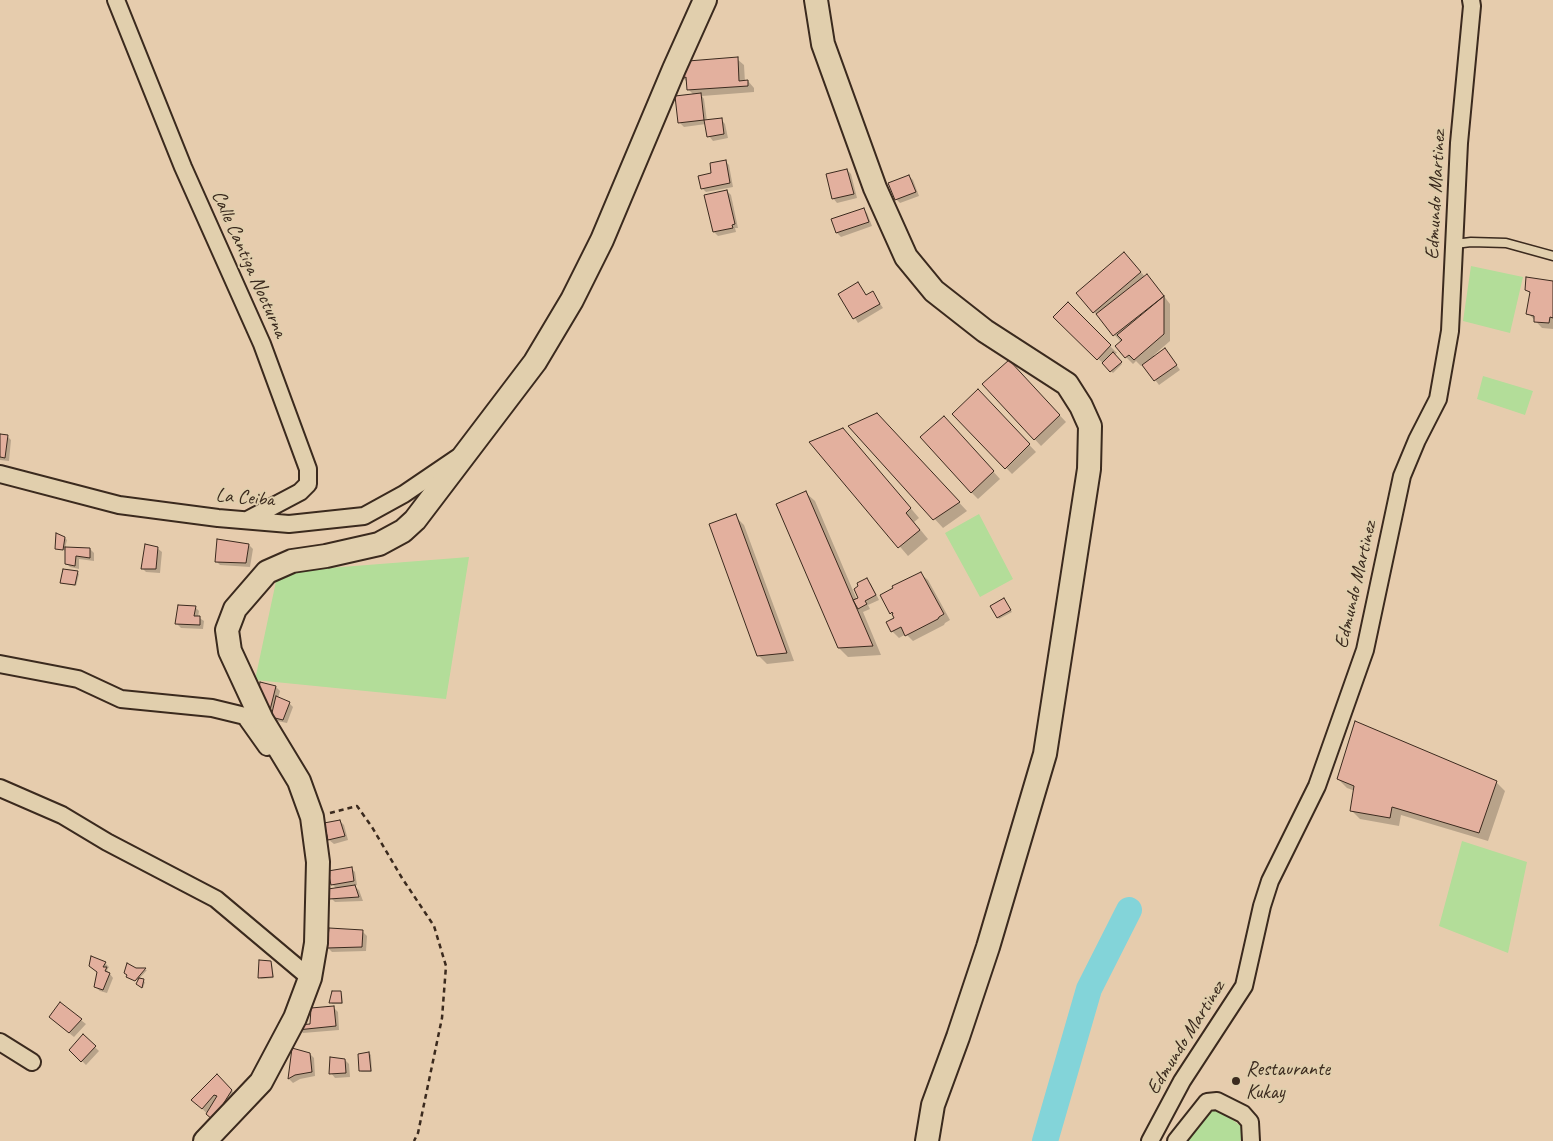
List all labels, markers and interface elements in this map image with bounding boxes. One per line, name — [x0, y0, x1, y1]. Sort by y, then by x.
street label: Edmundo Martinez — [1421, 130, 1451, 260]
street label: Calle Cantiga Nocturna — [206, 187, 292, 341]
street label: La Ceiba — [215, 483, 275, 513]
street label: Edmundo Martinez — [1330, 519, 1382, 651]
street label: Edmundo Martinez — [1142, 977, 1230, 1099]
place label: Restaurante Kukay — [1246, 1058, 1330, 1105]
marker: Restaurante Kukay — [1230, 1075, 1242, 1087]

